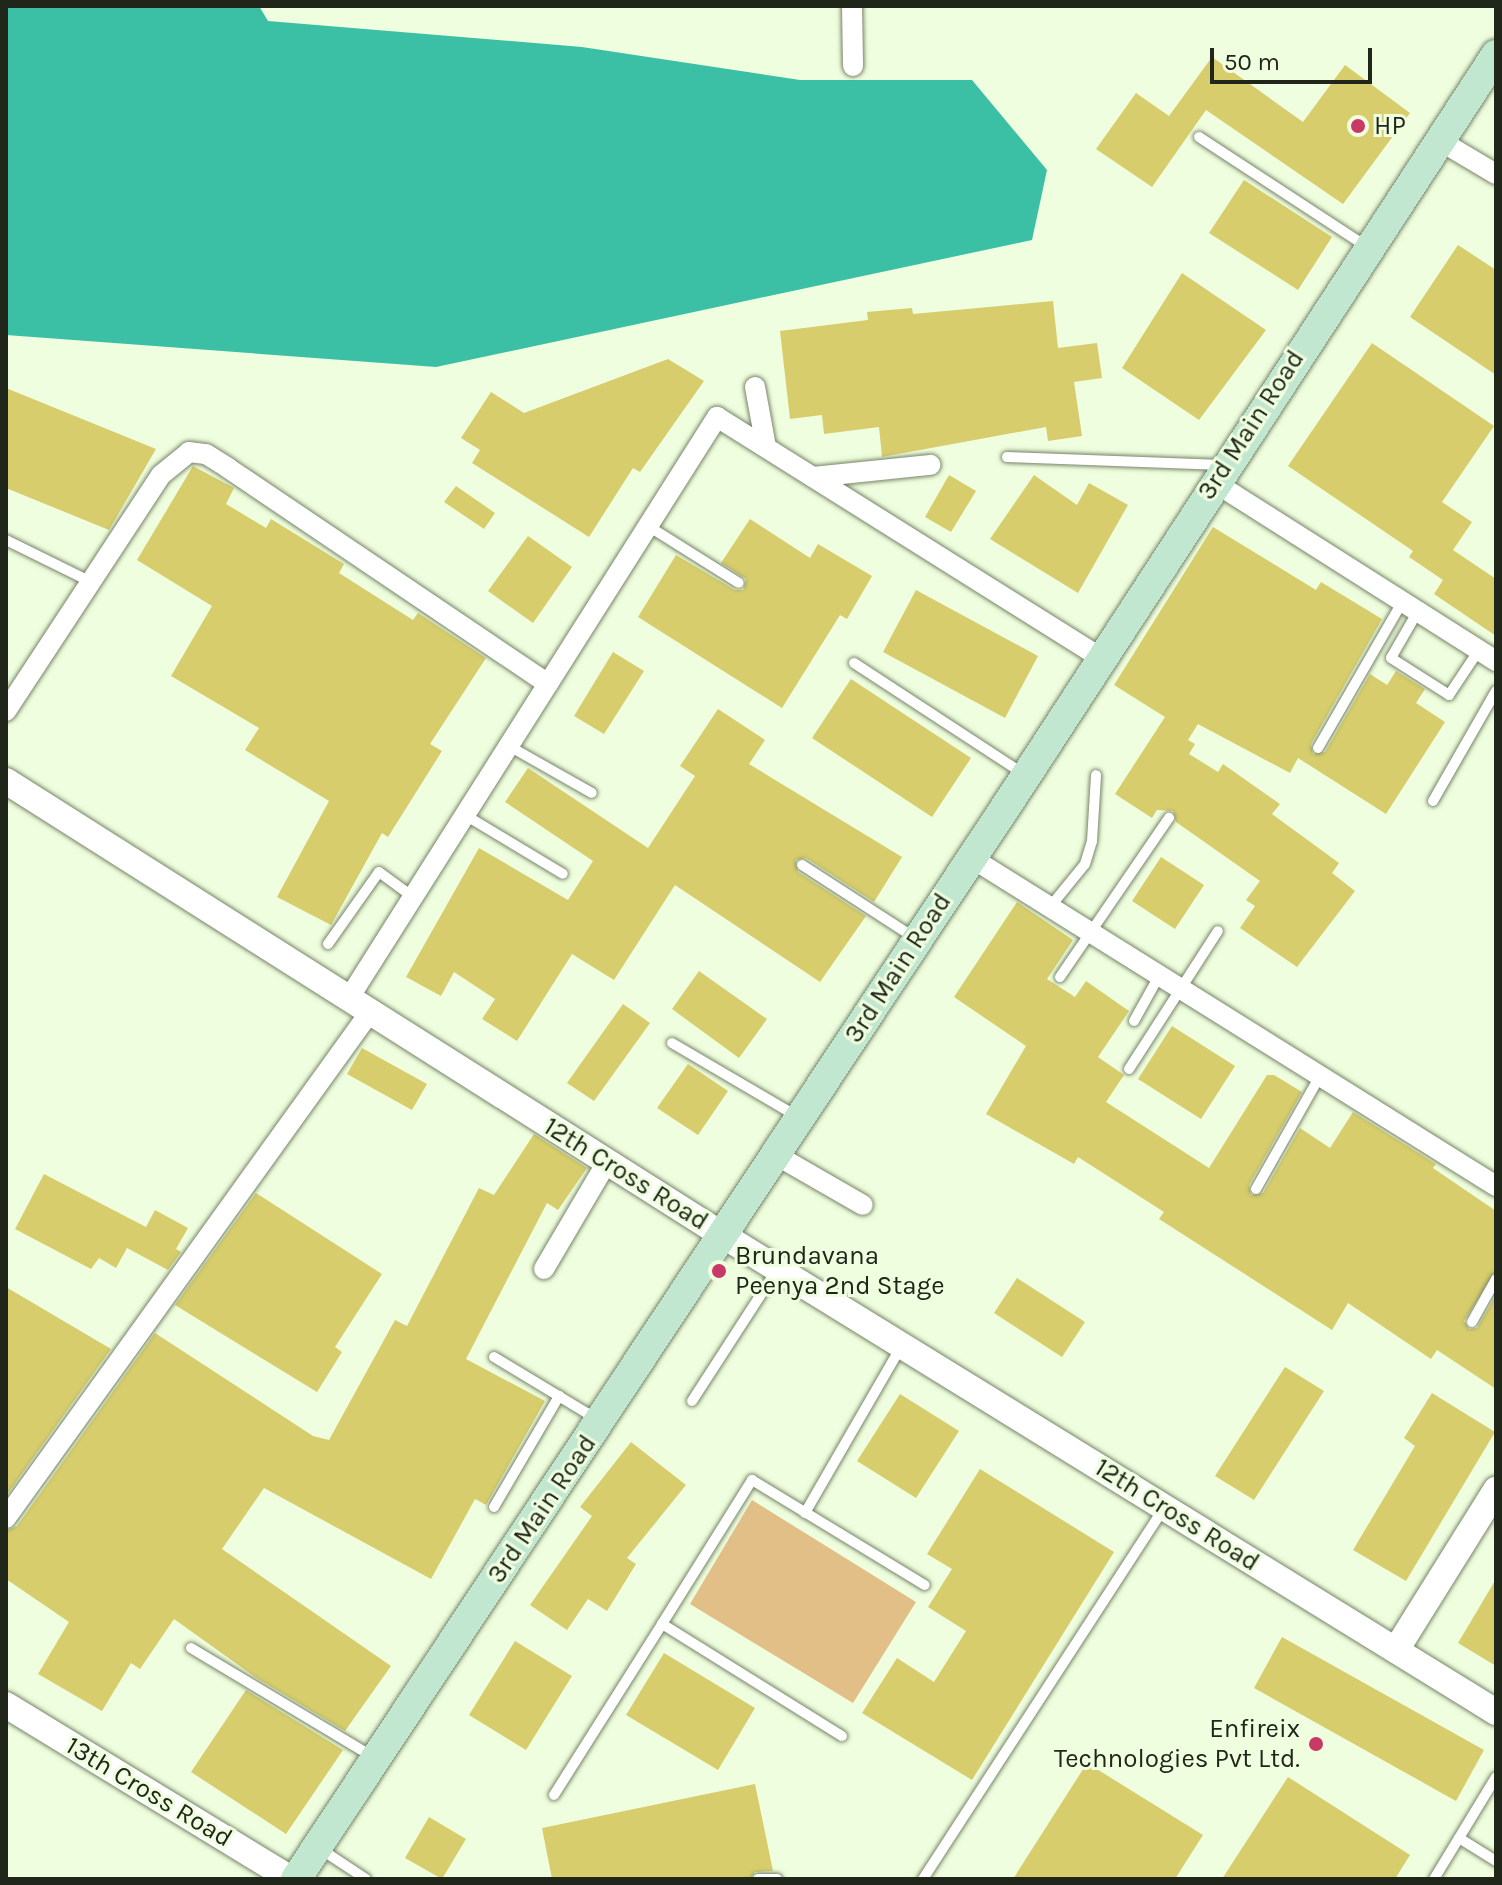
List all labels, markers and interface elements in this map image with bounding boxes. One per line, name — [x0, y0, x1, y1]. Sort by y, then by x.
scale bar — [1214, 32, 1376, 82]
text: 50 m — [1224, 48, 1280, 76]
place label: HP — [1374, 110, 1406, 142]
marker: HP — [1349, 117, 1367, 135]
street label: 3rd Main Road — [1191, 344, 1311, 506]
street label: 3rd Main Road — [838, 887, 958, 1049]
street label: 12th Cross Road — [538, 1111, 714, 1237]
place label: Brundavana Peenya 2nd Stage — [735, 1240, 945, 1302]
marker: Brundavana Peenya 2nd Stage — [710, 1262, 728, 1280]
street label: 3rd Main Road — [481, 1429, 603, 1589]
street label: 12th Cross Road — [1089, 1452, 1265, 1578]
place label: Enfireix Technologies Pvt Ltd. — [1054, 1713, 1300, 1774]
street label: 13th Cross Road — [60, 1730, 238, 1854]
marker: Enfireix Technologies Pvt Ltd. — [1307, 1735, 1325, 1753]

